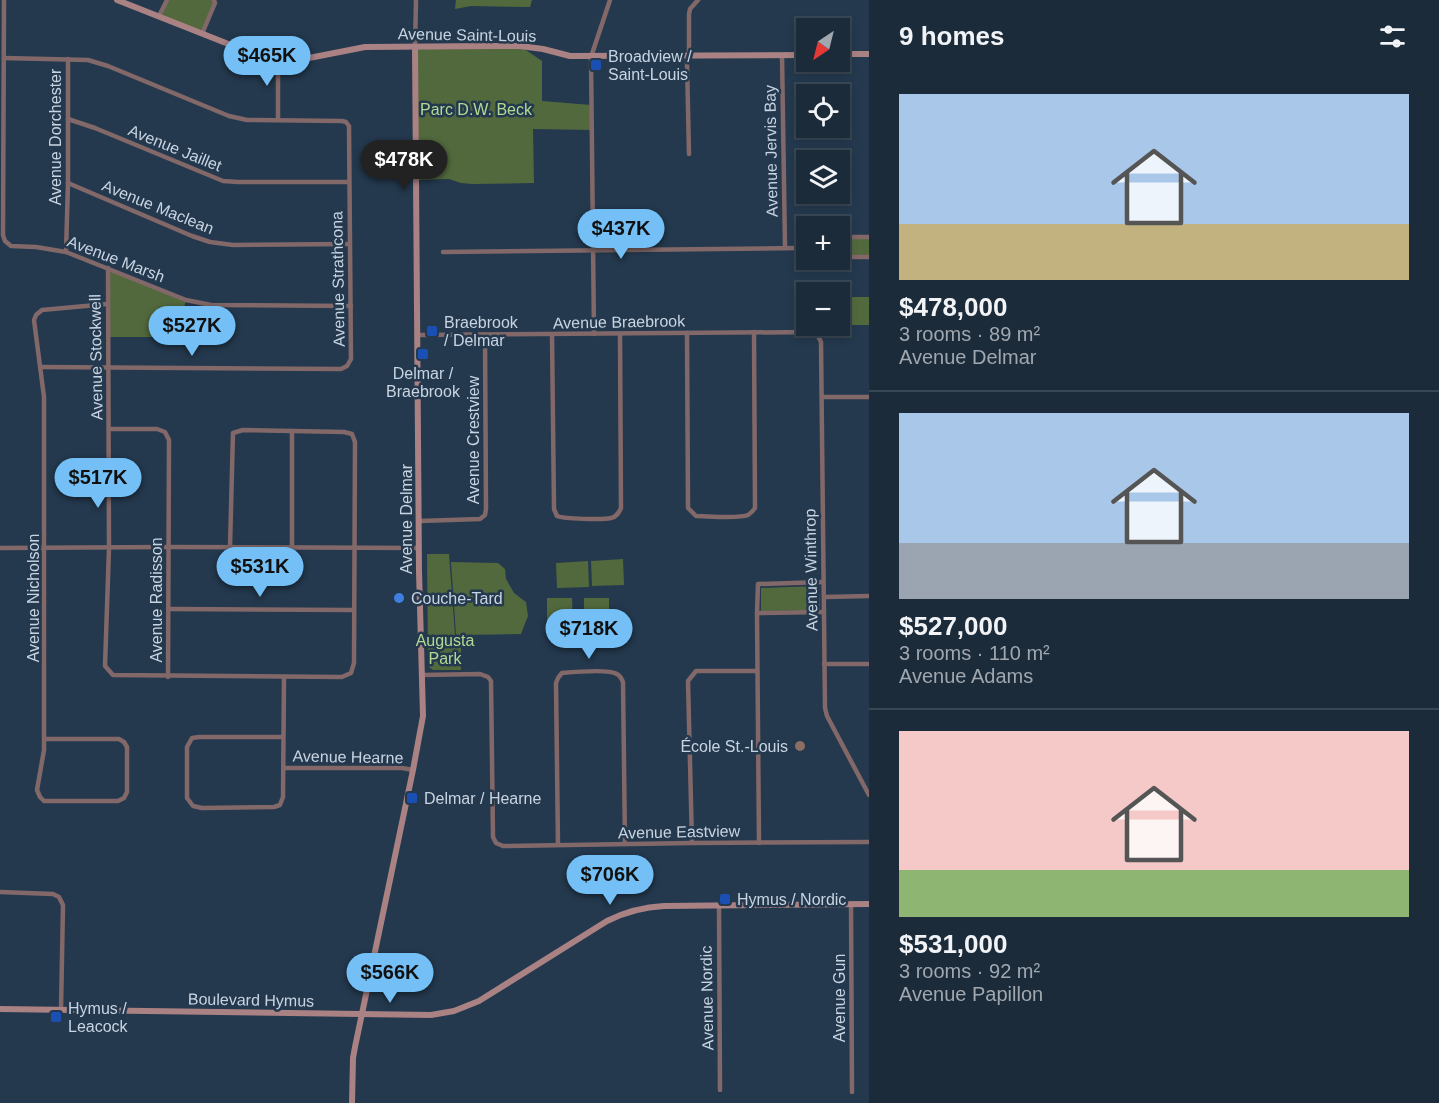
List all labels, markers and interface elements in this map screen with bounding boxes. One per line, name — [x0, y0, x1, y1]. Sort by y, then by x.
north arrow — [796, 18, 850, 72]
map controls — [796, 18, 850, 336]
icon: filters — [1376, 20, 1409, 53]
text: 9 homes — [899, 21, 1005, 51]
street label: Avenue Saint-Louis — [398, 25, 536, 45]
pin: $465K — [225, 36, 309, 87]
text: $465K — [238, 44, 296, 66]
place label: Broadview / Saint-Louis — [608, 48, 692, 83]
marker: Broadview / Saint-Louis — [589, 58, 603, 72]
street label: Avenue Dorchester — [47, 68, 64, 205]
button: locate — [796, 84, 850, 138]
street label: Avenue Jervis Bay — [761, 85, 781, 217]
park label: Parc D.W. Beck — [420, 101, 533, 118]
street label: Avenue Jaillet — [126, 122, 225, 175]
icon: home — [1100, 133, 1208, 241]
pin: $478K — [362, 140, 446, 191]
text: $478K — [375, 148, 433, 170]
button: layers — [796, 150, 850, 204]
street label: Avenue Maclean — [100, 177, 216, 237]
pin: $437K — [579, 209, 663, 260]
street label: Avenue Strathcona — [328, 211, 348, 347]
button: + — [796, 216, 850, 270]
text: $437K — [592, 217, 650, 239]
street label: Avenue Marsh — [65, 233, 167, 285]
button: − — [796, 282, 850, 336]
text: $478,000 — [899, 292, 1007, 322]
street label: Avenue Stockwell — [86, 294, 106, 420]
pin: $527K — [150, 306, 234, 357]
street label: Avenue Braebrook — [553, 312, 686, 332]
text: $527K — [163, 314, 221, 336]
place label: Braebrook / Delmar — [444, 314, 519, 349]
text: 3 rooms · 89 m² — [899, 323, 1040, 345]
marker: Braebrook / Delmar — [425, 324, 439, 338]
text: Avenue Delmar — [899, 346, 1036, 368]
marker: Delmar / Braebrook — [416, 347, 430, 361]
place label: Delmar / Braebrook — [386, 365, 461, 400]
street label: Avenue Crestview — [465, 375, 482, 504]
icon: home — [1100, 452, 1208, 560]
pin: $517K — [56, 458, 140, 509]
street label: Avenue Delmar — [398, 463, 415, 574]
text: $517K — [69, 466, 127, 488]
street label: Avenue Winthrop — [801, 509, 821, 631]
street label: Avenue Nicholson — [25, 534, 42, 662]
street label: Avenue Radisson — [148, 537, 165, 663]
pin: $531K — [218, 547, 302, 598]
text: $531K — [231, 555, 289, 577]
place label: Couche-Tard — [411, 590, 503, 607]
marker: Couche-Tard — [392, 591, 406, 605]
pin: $718K — [547, 609, 631, 660]
text: $527,000 — [899, 611, 1007, 641]
text: $718K — [560, 617, 618, 639]
park label: Augusta Park — [416, 632, 474, 667]
text: 3 rooms · 110 m² — [899, 642, 1050, 664]
text: Avenue Adams — [899, 665, 1033, 687]
place label: École St.-Louis — [680, 737, 788, 755]
marker: École St.-Louis — [793, 739, 807, 753]
street label: Avenue Hearne — [292, 748, 404, 766]
icon: home — [1100, 770, 1208, 878]
place label: Delmar / Hearne — [424, 790, 541, 807]
marker: Delmar / Hearne — [405, 791, 419, 805]
street label: Avenue Eastview — [618, 822, 741, 842]
pin: $706K — [568, 855, 652, 906]
text: $706K — [581, 863, 639, 885]
place label: Hymus / Nordic — [737, 891, 846, 908]
marker: Hymus / Nordic — [718, 892, 732, 906]
text: $531,000 — [899, 929, 1007, 959]
street label: Avenue Nordic — [698, 946, 716, 1050]
pin: $566K — [348, 953, 432, 1004]
street label: Avenue Gun — [831, 954, 848, 1042]
text: 3 rooms · 92 m² — [899, 960, 1040, 982]
text: $566K — [361, 961, 419, 983]
text: Avenue Papillon — [899, 983, 1043, 1005]
street label: Boulevard Hymus — [188, 990, 314, 1010]
place label: Hymus / Leacock — [68, 1000, 129, 1035]
marker: Hymus / Leacock — [49, 1010, 63, 1024]

